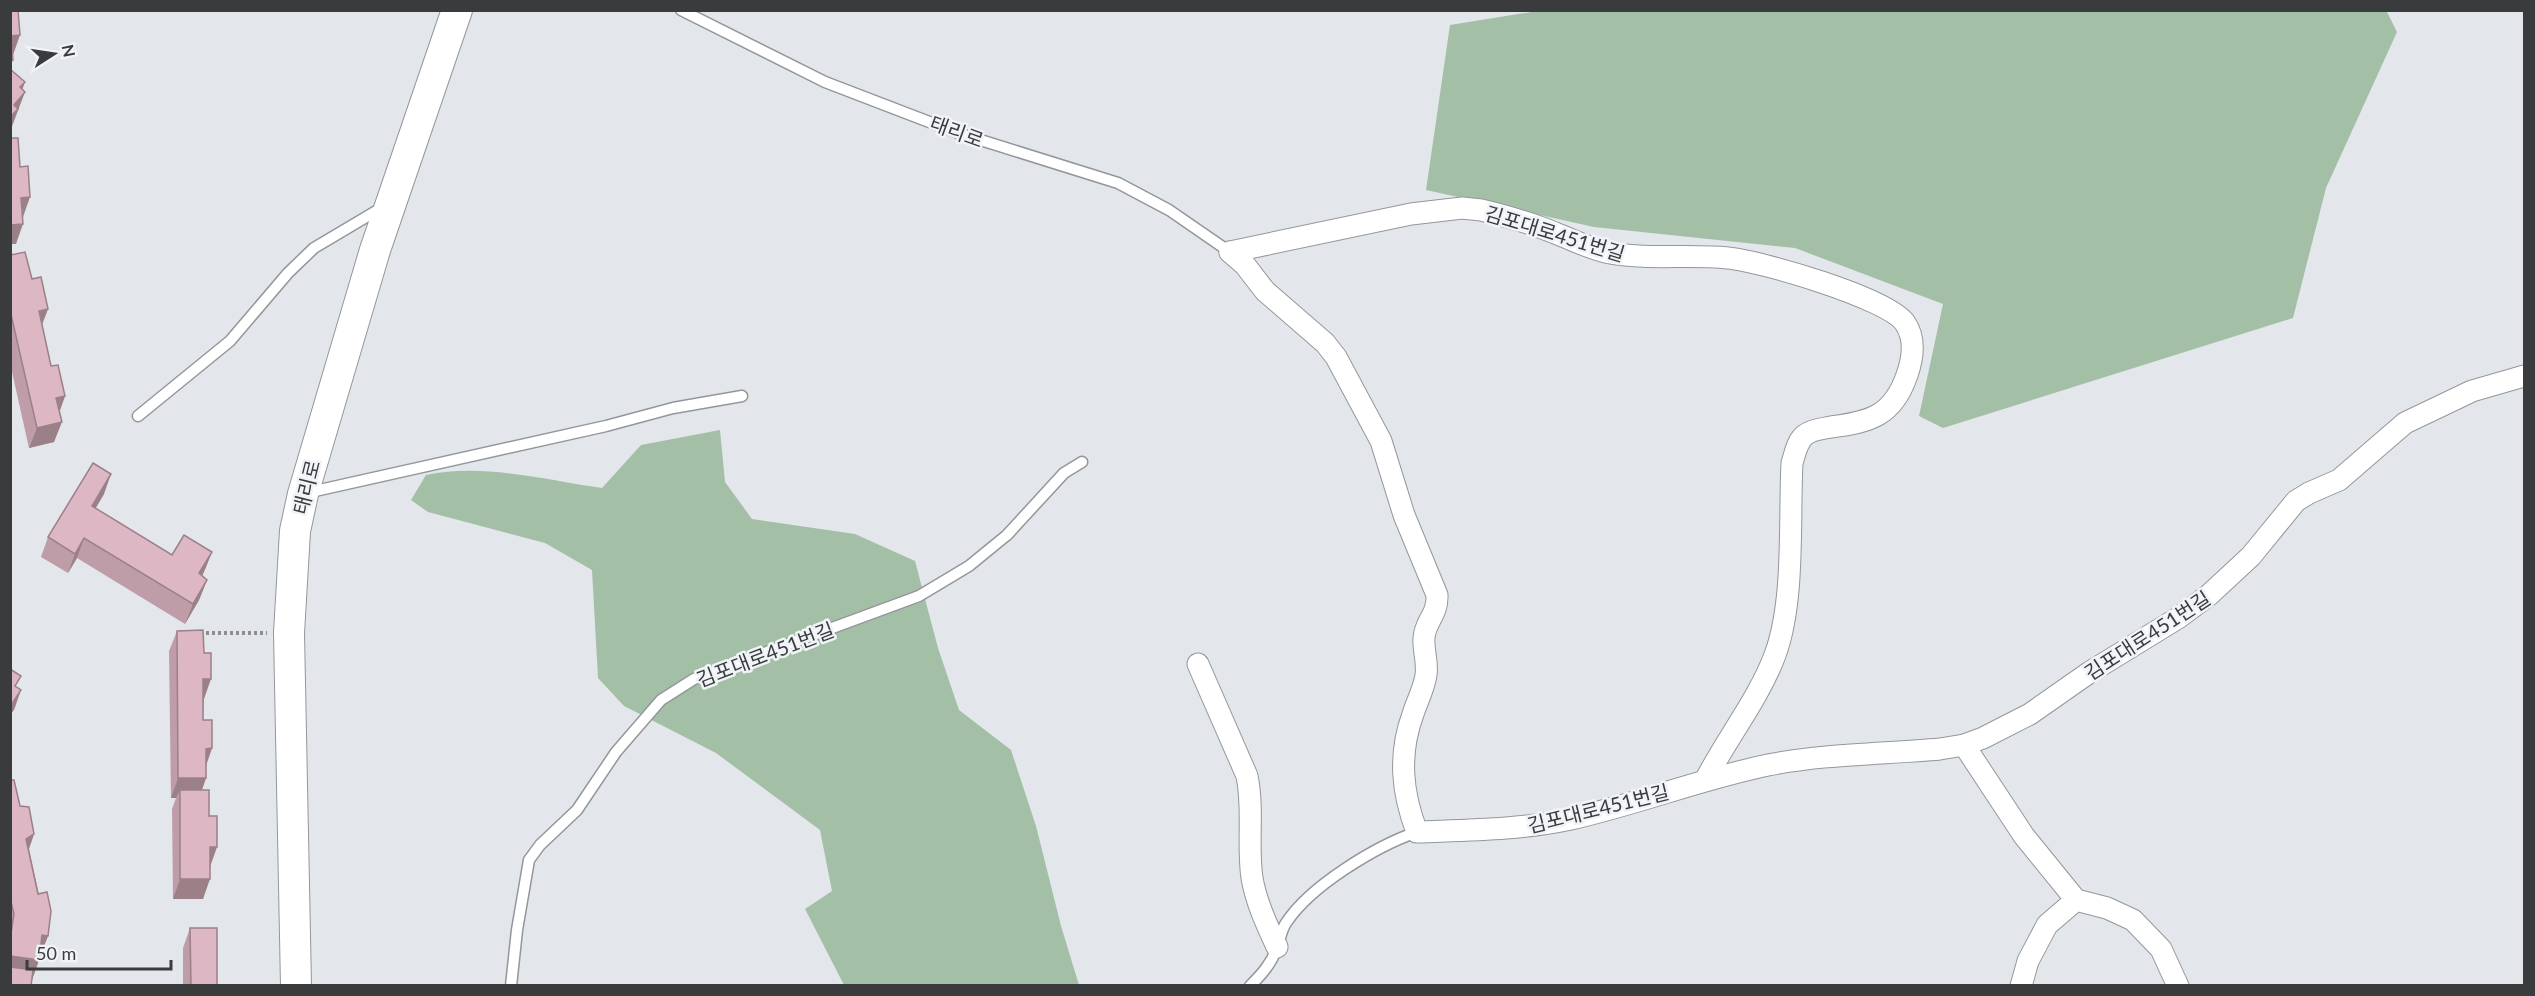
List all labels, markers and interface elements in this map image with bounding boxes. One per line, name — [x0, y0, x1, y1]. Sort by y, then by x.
north arrow — [24, 24, 84, 84]
text: N — [59, 43, 80, 59]
street label: 태리로 — [927, 110, 987, 152]
street label: 김포대로451번길 — [1482, 200, 1628, 266]
street label: 태리로 — [288, 457, 324, 517]
street label: 김포대로451번길 — [2080, 585, 2214, 685]
street label: 김포대로451번길 — [693, 617, 837, 691]
street label: 김포대로451번길 — [1525, 779, 1671, 837]
scale bar — [27, 933, 171, 971]
text: 50 m — [36, 942, 76, 964]

